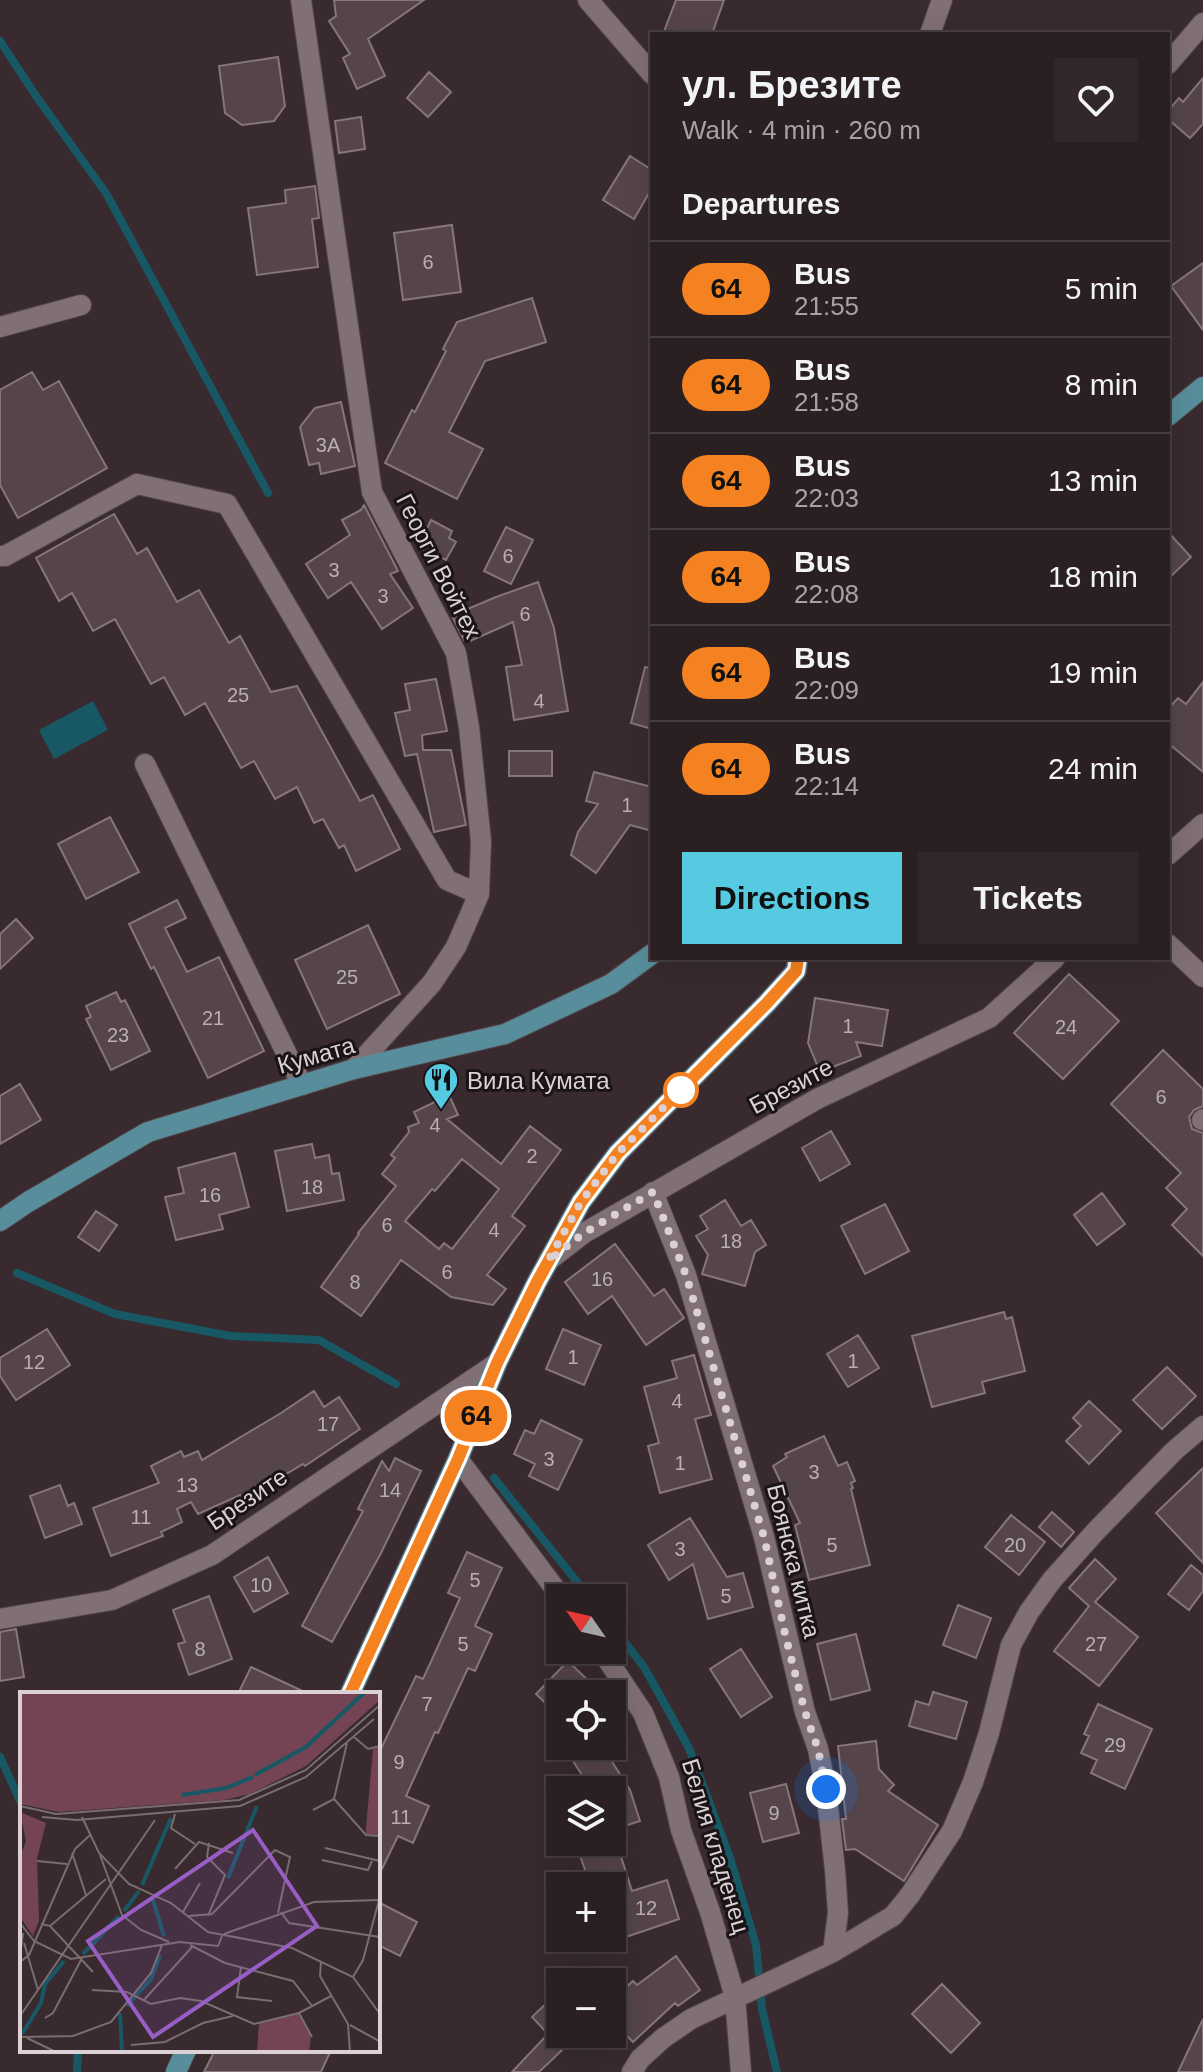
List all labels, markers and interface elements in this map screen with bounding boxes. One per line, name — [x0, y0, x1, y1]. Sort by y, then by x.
button: heart — [1054, 58, 1138, 142]
text: ул. Брезите — [682, 64, 902, 106]
text: Walk · 4 min · 260 m — [682, 115, 921, 145]
text: Departures — [682, 187, 840, 220]
house number: 6 — [422, 251, 434, 273]
text: Bus — [794, 257, 851, 290]
text: 5 min — [1065, 272, 1138, 305]
text: 64 — [710, 273, 742, 304]
text: 21:55 — [794, 291, 859, 321]
text: Bus — [794, 353, 851, 386]
text: 8 min — [1065, 368, 1138, 401]
text: 64 — [710, 369, 742, 400]
text: 21:58 — [794, 387, 859, 417]
house number: 3А — [316, 434, 341, 456]
text: Bus — [794, 449, 851, 482]
text: 13 min — [1048, 464, 1138, 497]
text: 64 — [710, 465, 742, 496]
text: 22:03 — [794, 483, 859, 513]
street label: Георги Войтех — [391, 489, 487, 643]
house number: 6 — [502, 545, 514, 567]
text: Bus — [794, 545, 851, 578]
house number: 3 — [328, 559, 340, 581]
text: 18 min — [1048, 560, 1138, 593]
text: 64 — [710, 561, 742, 592]
text: 22:08 — [794, 579, 859, 609]
house number: 3 — [377, 585, 389, 607]
house number: 6 — [519, 603, 531, 625]
text: Bus — [794, 641, 851, 674]
text: 19 min — [1048, 656, 1138, 689]
text: 64 — [710, 657, 742, 688]
text: 22:09 — [794, 675, 859, 705]
house number: 25 — [227, 684, 249, 706]
house number: 4 — [533, 690, 545, 712]
text: Bus — [794, 737, 851, 770]
text: 24 min — [1048, 752, 1138, 785]
text: 64 — [710, 753, 742, 784]
text: 22:14 — [794, 771, 859, 801]
house number: 1 — [621, 794, 633, 816]
button: Directions — [682, 852, 902, 944]
button: Tickets — [918, 852, 1138, 944]
house number: 25 — [336, 966, 358, 988]
house number: 21 — [202, 1007, 224, 1029]
house number: 1 — [842, 1015, 854, 1037]
house number: 24 — [1055, 1016, 1077, 1038]
house number: 23 — [107, 1024, 129, 1046]
street label: Кумата — [274, 1031, 358, 1079]
street label: Брезите — [745, 1053, 837, 1119]
restaurant icon: Вила Кумата — [422, 1061, 460, 1111]
place label: Вила Кумата — [467, 1067, 610, 1094]
unlabelled marker — [664, 1073, 698, 1107]
house number: 6 — [1155, 1086, 1167, 1108]
house number: 4 — [429, 1114, 441, 1136]
house number: 2 — [526, 1145, 538, 1167]
house number: 18 — [301, 1176, 323, 1198]
house number: 16 — [199, 1184, 221, 1206]
house number: 6 — [381, 1214, 393, 1236]
house number: 4 — [488, 1219, 500, 1241]
house number: 18 — [720, 1230, 742, 1252]
house number: 6 — [441, 1261, 453, 1283]
house number: 16 — [591, 1268, 613, 1290]
house number: 8 — [349, 1271, 361, 1293]
house number: 1 — [567, 1346, 579, 1368]
house number: 1 — [847, 1350, 859, 1372]
house number: 12 — [23, 1351, 45, 1373]
line badge: 64 — [440, 1390, 512, 1442]
house number: 4 — [671, 1390, 683, 1412]
text: 64 — [460, 1400, 492, 1431]
house number: 17 — [317, 1413, 339, 1435]
house number: 3 — [543, 1448, 555, 1470]
house number: 1 — [674, 1452, 686, 1474]
house number: 3 — [808, 1461, 820, 1483]
street label: Брезите — [202, 1463, 292, 1535]
house number: 13 — [176, 1474, 198, 1496]
house number: 14 — [379, 1479, 401, 1501]
street label: Боянска китка — [762, 1481, 826, 1641]
house number: 11 — [131, 1506, 151, 1528]
house number: 5 — [826, 1534, 838, 1556]
house number: 20 — [1004, 1534, 1026, 1556]
house number: 3 — [674, 1538, 686, 1560]
house number: 5 — [469, 1569, 481, 1591]
house number: 10 — [250, 1574, 272, 1596]
north arrow — [546, 1584, 626, 1664]
map controls — [546, 1584, 626, 2048]
house number: 5 — [720, 1585, 732, 1607]
house number: 5 — [457, 1633, 469, 1655]
house number: 27 — [1085, 1633, 1107, 1655]
house number: 8 — [194, 1638, 206, 1660]
button: locate — [546, 1680, 626, 1760]
inset map — [20, 1692, 380, 2052]
house number: 7 — [421, 1693, 433, 1715]
house number: 29 — [1104, 1734, 1126, 1756]
house number: 9 — [393, 1751, 405, 1773]
street label: Белия кладенец — [677, 1755, 755, 1937]
your location — [806, 1769, 846, 1809]
button: layers — [546, 1776, 626, 1856]
house number: 9 — [768, 1802, 780, 1824]
house number: 11 — [391, 1806, 411, 1828]
button: + — [546, 1872, 626, 1952]
house number: 12 — [635, 1897, 657, 1919]
button: − — [546, 1968, 626, 2048]

